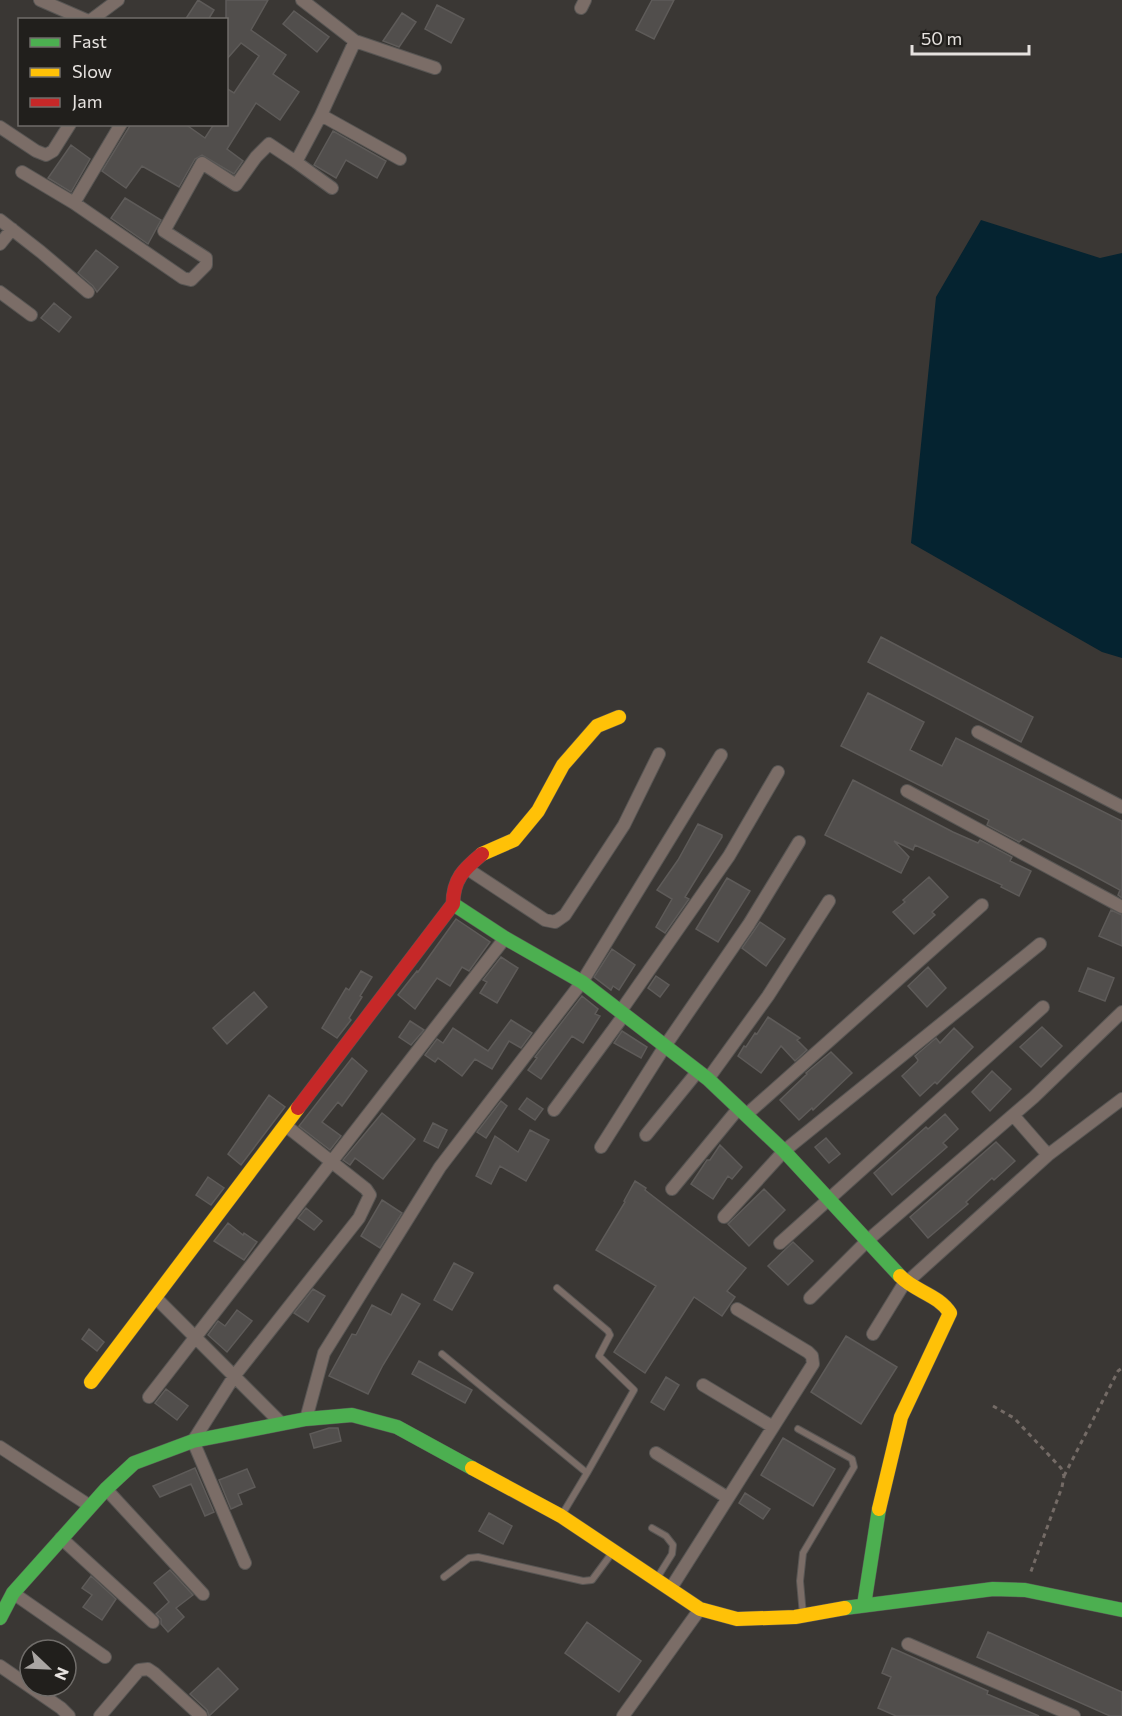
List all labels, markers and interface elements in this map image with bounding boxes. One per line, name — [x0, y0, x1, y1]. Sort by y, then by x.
legend — [18, 18, 228, 126]
scale bar — [912, 18, 1029, 56]
text: 50 m — [921, 27, 962, 49]
text: Fast — [72, 30, 107, 52]
text: Slow — [72, 60, 112, 82]
text: Jam — [72, 90, 102, 112]
north arrow — [18, 1638, 78, 1698]
text: N — [51, 1665, 73, 1683]

